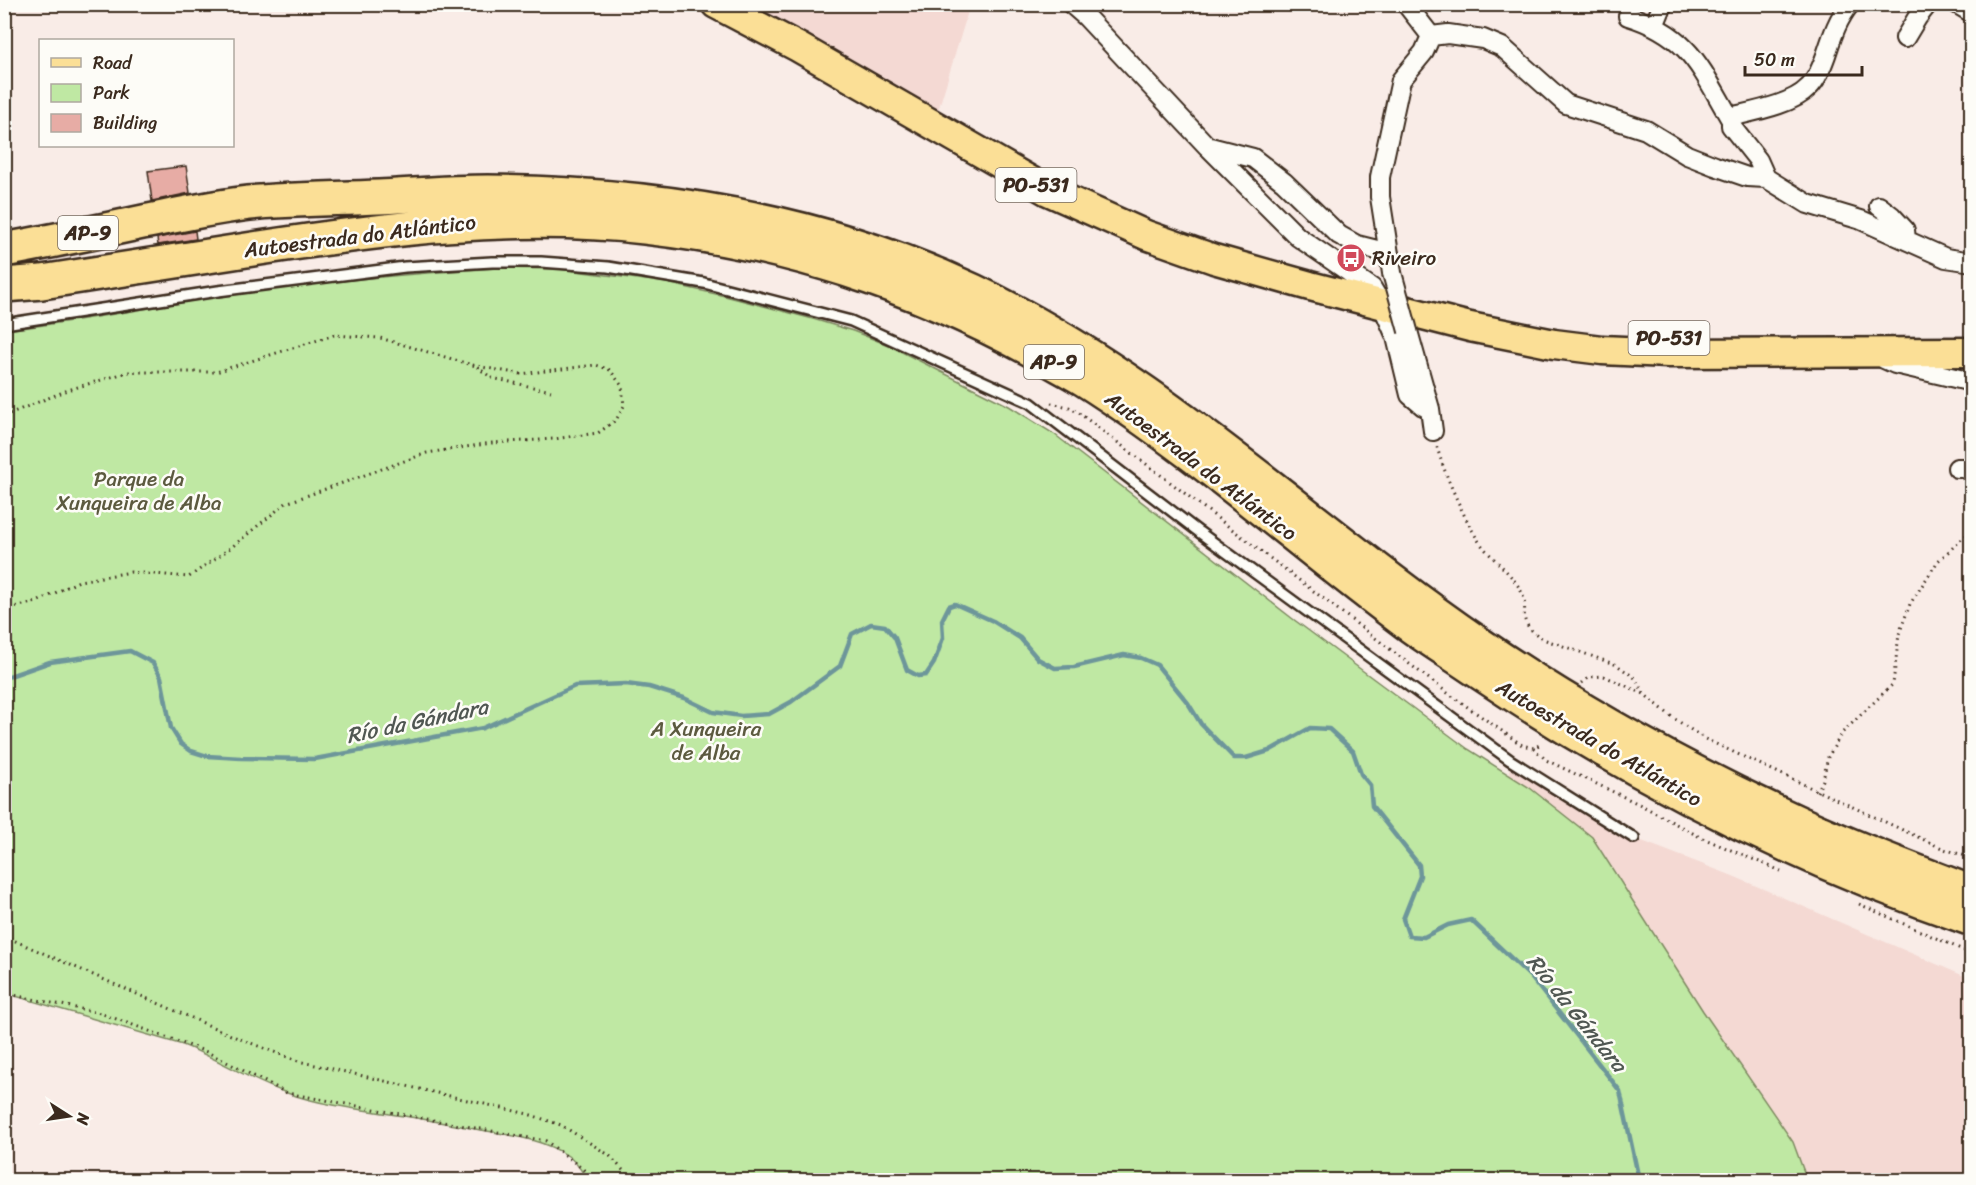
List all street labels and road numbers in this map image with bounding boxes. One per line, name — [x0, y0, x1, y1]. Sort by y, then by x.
road number: PO-531 — [996, 168, 1076, 202]
street label: Autoestrada do Atlántico — [241, 203, 478, 269]
road number: AP-9 — [58, 216, 118, 250]
road number: PO-531 — [1628, 321, 1710, 355]
road number: AP-9 — [1024, 345, 1084, 379]
street label: Autoestrada do Atlántico — [1096, 380, 1306, 552]
street label: Autoestrada do Atlántico — [1488, 668, 1710, 818]

